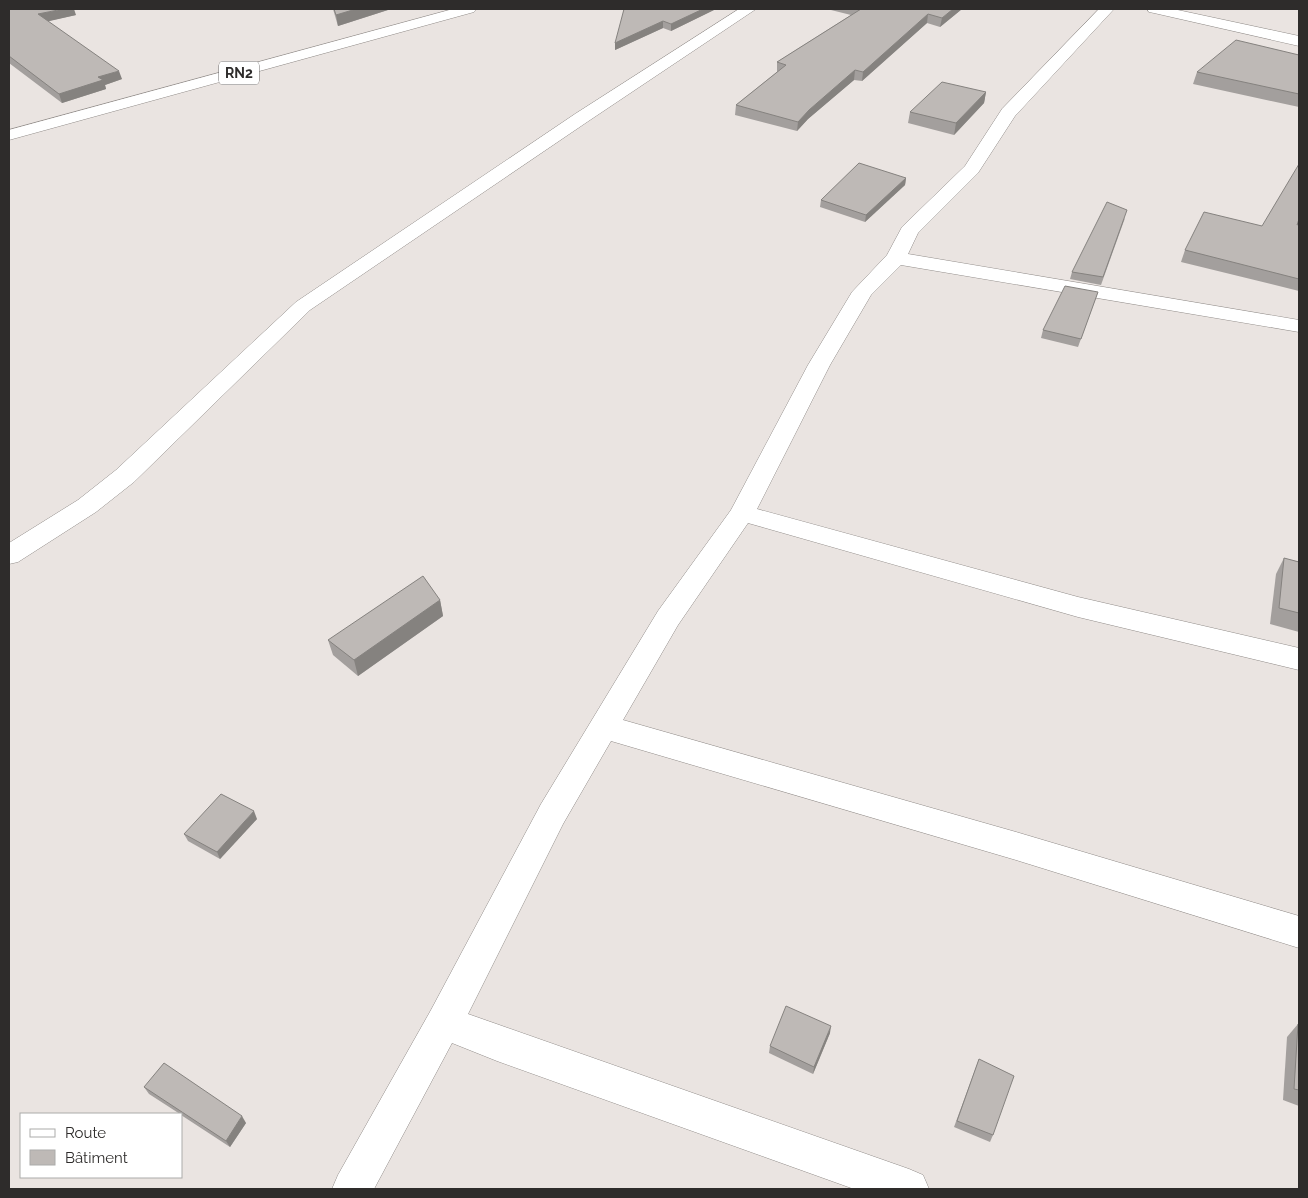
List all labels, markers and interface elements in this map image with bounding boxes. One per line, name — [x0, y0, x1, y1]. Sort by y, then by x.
road number: RN2 — [219, 62, 259, 84]
legend — [20, 1113, 182, 1178]
text: Route — [65, 1124, 106, 1142]
text: Bâtiment — [65, 1149, 128, 1167]

